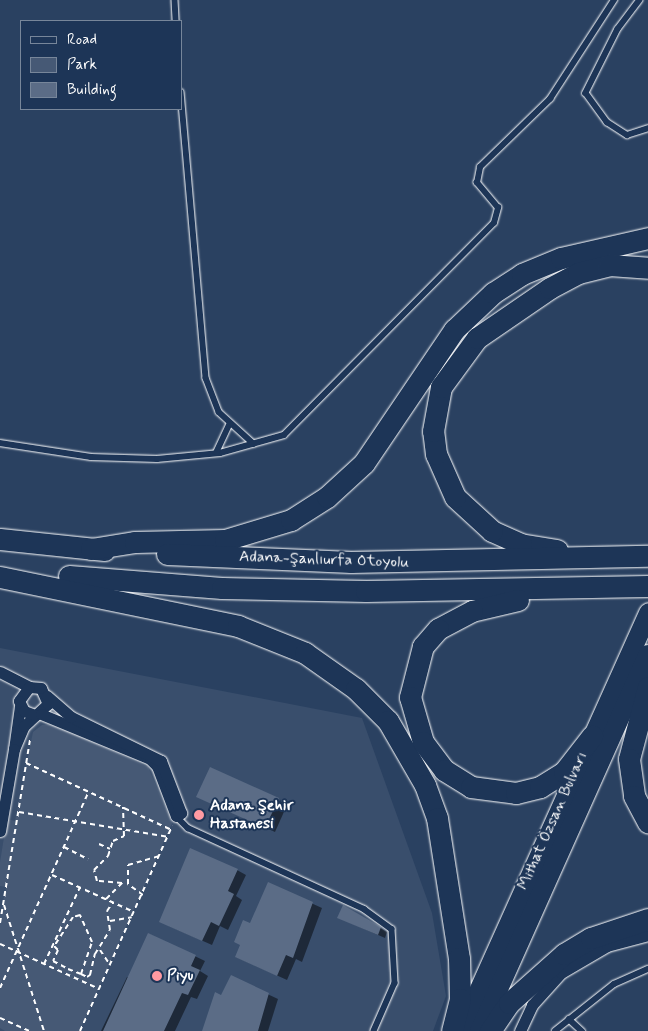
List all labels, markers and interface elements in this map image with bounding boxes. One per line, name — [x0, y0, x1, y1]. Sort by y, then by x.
legend — [20, 20, 182, 110]
text: Road — [67, 30, 97, 50]
text: Park — [67, 55, 97, 75]
text: Building — [67, 80, 117, 100]
street label: Adana-Şanlıurfa Otoyolu — [240, 547, 408, 573]
street label: Mithat Özsan Bulvarı — [514, 749, 592, 893]
place label: Adana Şehir Hastanesi — [210, 796, 293, 834]
marker: Adana Şehir Hastanesi — [192, 808, 206, 822]
place label: Piyu — [167, 966, 193, 986]
marker: Piyu — [151, 970, 163, 982]

